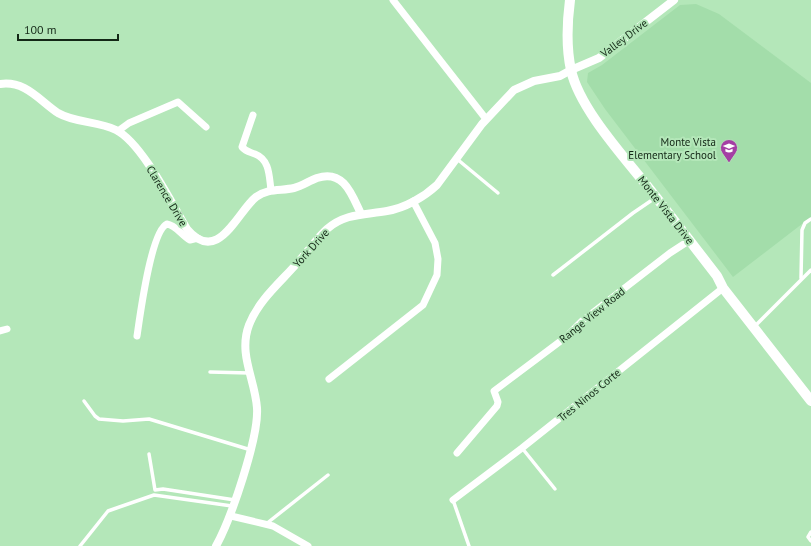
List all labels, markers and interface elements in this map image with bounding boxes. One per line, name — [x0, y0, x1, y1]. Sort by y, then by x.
scale bar — [18, 16, 118, 42]
street label: Valley Drive — [597, 16, 651, 61]
text: 100 m — [24, 22, 57, 37]
place label: Monte Vista Elementary School — [628, 135, 717, 162]
school or university icon: Monte Vista Elementary School — [719, 138, 739, 163]
street label: Clarence Drive — [143, 163, 191, 229]
street label: Monte Vista Drive — [635, 173, 697, 247]
street label: York Drive — [290, 225, 332, 270]
street label: Range View Road — [556, 284, 628, 346]
street label: Tres Ninos Corte — [555, 365, 624, 425]

